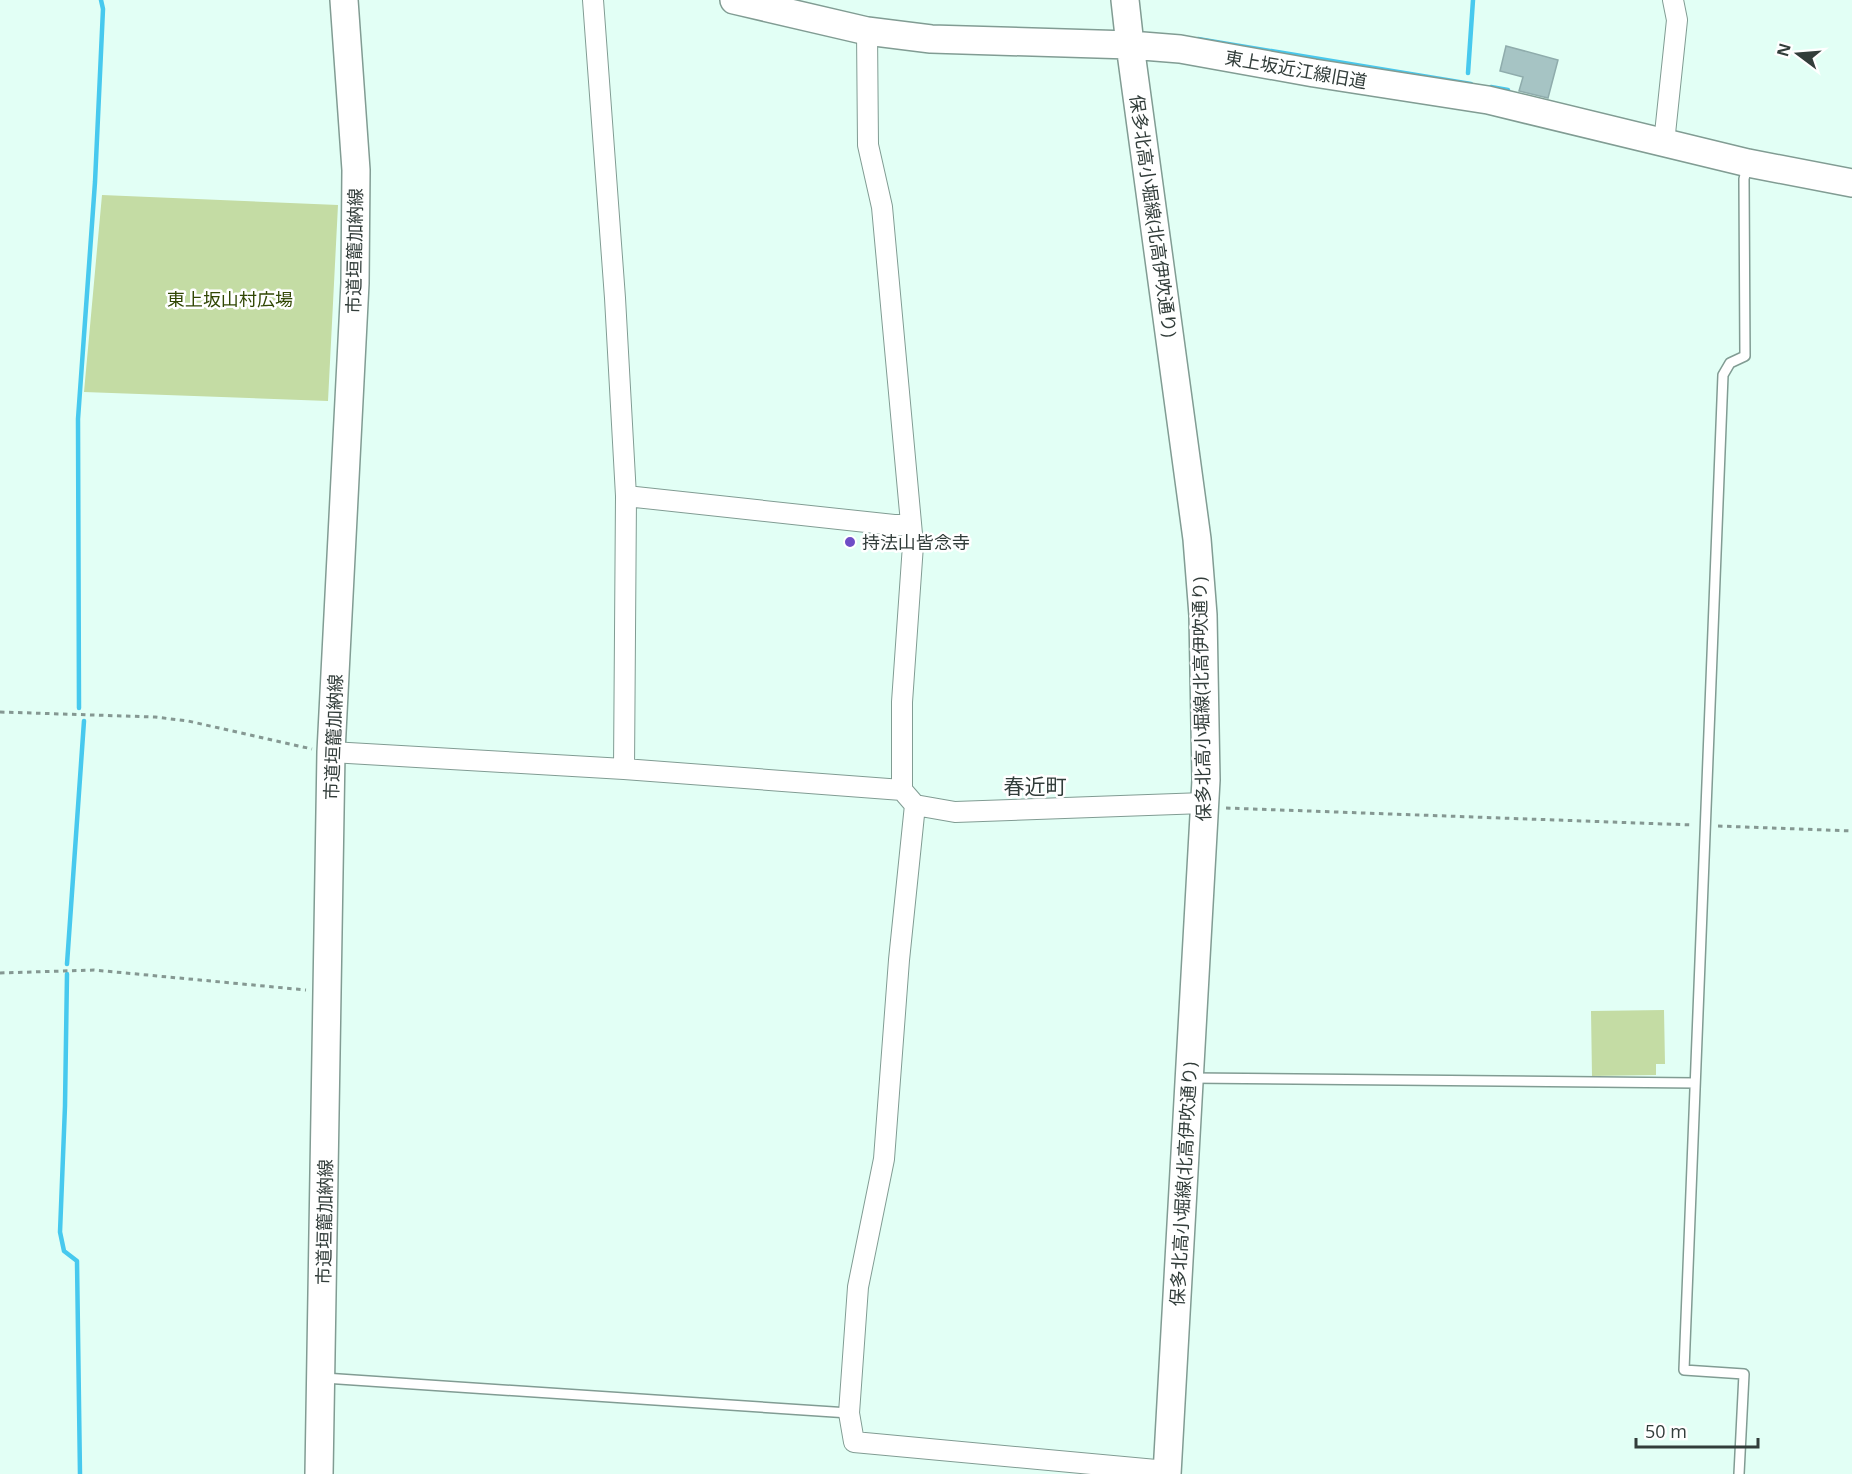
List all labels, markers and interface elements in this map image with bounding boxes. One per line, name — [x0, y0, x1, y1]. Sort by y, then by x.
north arrow — [1768, 24, 1828, 84]
text: N — [1771, 41, 1796, 59]
street label: 東上坂近江線旧道 — [1223, 45, 1369, 93]
street label: 保多北高小堀線(北高伊吹通り) — [1125, 93, 1183, 339]
street label: 市道垣籠加納線 — [341, 188, 367, 314]
park label: 東上坂山村広場 — [167, 287, 293, 311]
place label: 持法山皆念寺 — [862, 530, 970, 554]
marker: 持法山皆念寺 — [843, 535, 857, 549]
street label: 保多北高小堀線(北高伊吹通り) — [1187, 576, 1215, 822]
street label: 市道垣籠加納線 — [319, 674, 347, 800]
district label: 春近町 — [1004, 772, 1067, 800]
street label: 保多北高小堀線(北高伊吹通り) — [1165, 1061, 1201, 1307]
street label: 市道垣籠加納線 — [311, 1159, 337, 1285]
scale bar — [1636, 1411, 1758, 1449]
text: 50 m — [1645, 1419, 1687, 1443]

